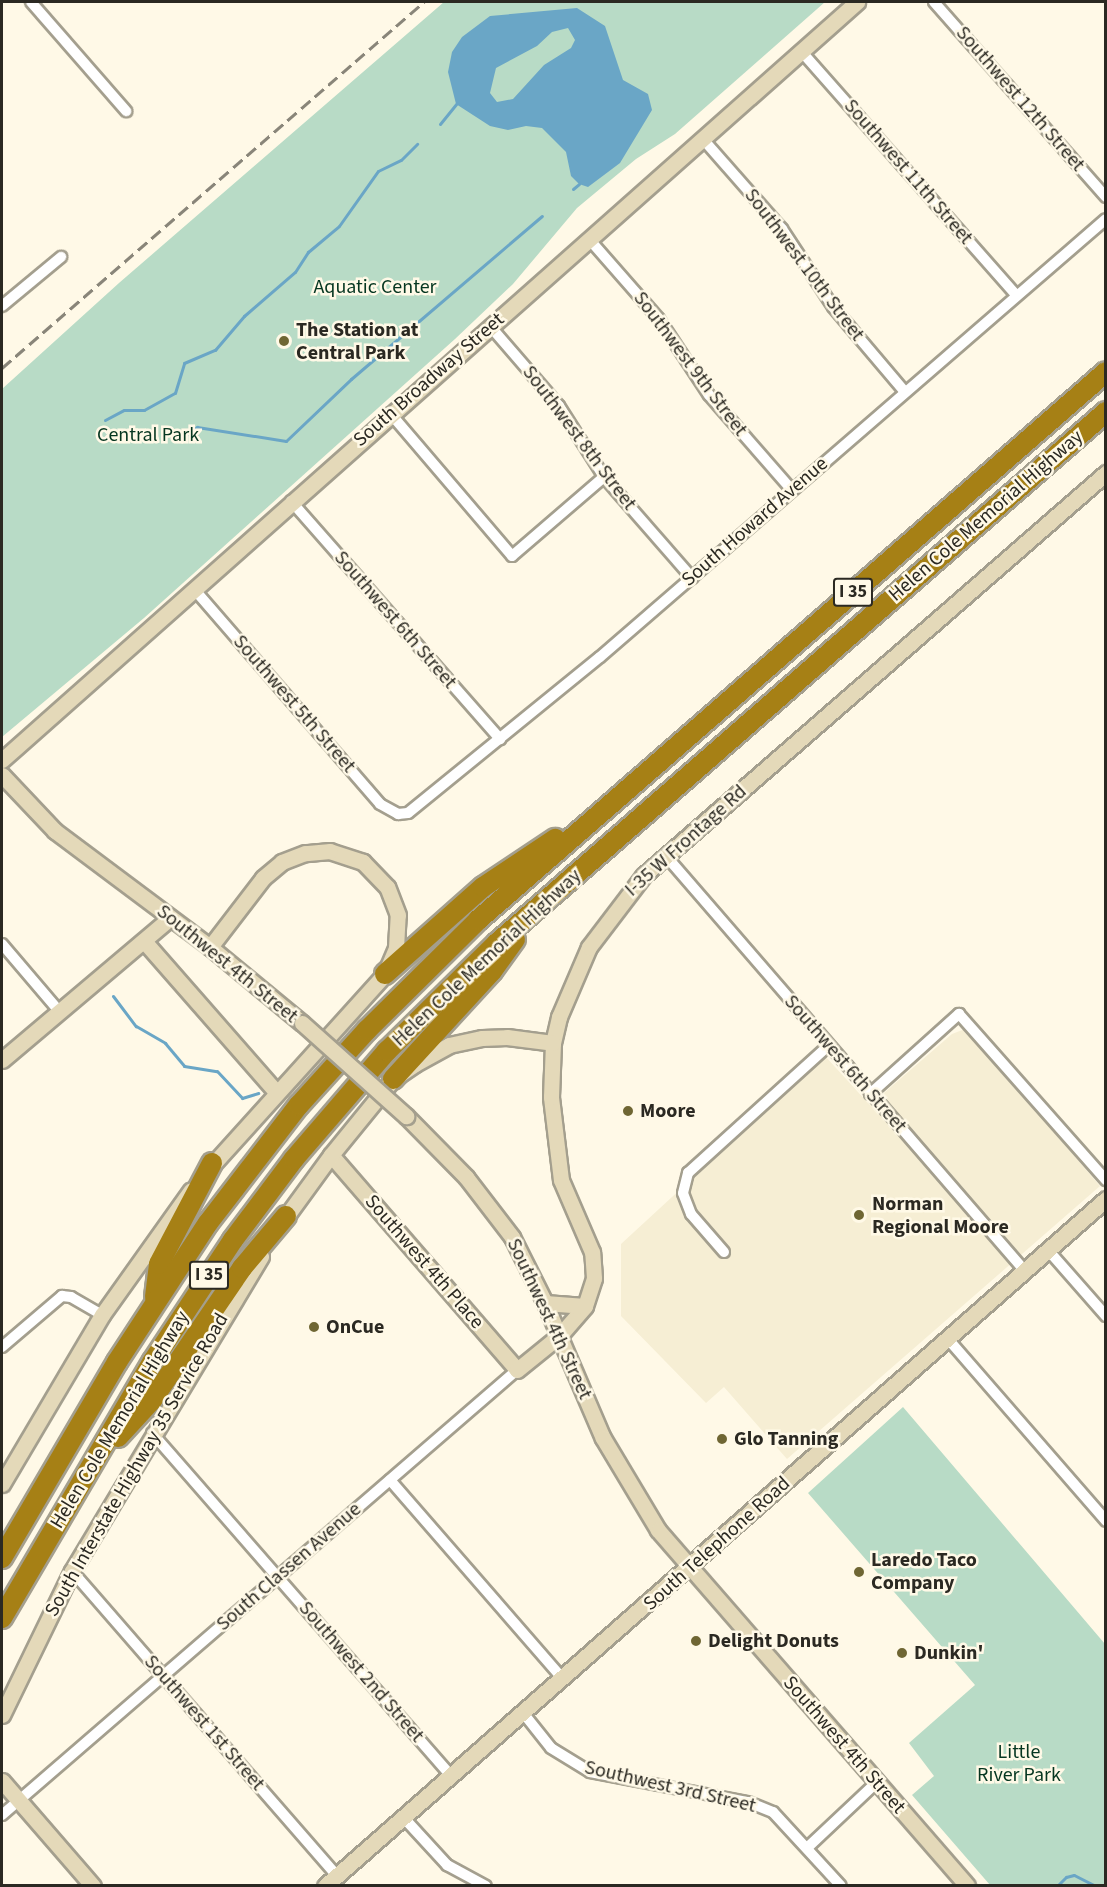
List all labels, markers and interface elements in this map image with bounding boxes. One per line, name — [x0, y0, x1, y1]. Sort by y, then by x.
street label: Southwest 12th Street — [950, 21, 1090, 177]
street label: Southwest 11th Street — [838, 94, 978, 250]
street label: Southwest 10th Street — [739, 184, 869, 346]
park label: Aquatic Center — [313, 275, 437, 299]
street label: Southwest 9th Street — [628, 287, 752, 441]
street label: South Broadway Street — [349, 308, 509, 452]
place label: The Station at Central Park — [296, 318, 418, 365]
marker: The Station at Central Park — [277, 334, 291, 348]
street label: Southwest 8th Street — [517, 361, 641, 515]
park label: Central Park — [97, 423, 199, 447]
street label: Helen Cole Memorial Highway — [884, 425, 1088, 607]
street label: South Howard Avenue — [677, 452, 833, 592]
street label: Southwest 6th Street — [329, 546, 461, 694]
road number: I 35 — [832, 577, 874, 607]
street label: Southwest 5th Street — [228, 630, 360, 778]
street label: I-35 W Frontage Rd — [620, 780, 752, 902]
street label: Helen Cole Memorial Highway — [388, 864, 586, 1052]
street label: Southwest 4th Street — [152, 900, 302, 1028]
street label: Southwest 6th Street — [779, 990, 911, 1138]
place label: Moore — [640, 1099, 696, 1123]
marker: Moore — [621, 1104, 635, 1118]
street label: Southwest 4th Place — [359, 1190, 489, 1334]
place label: Norman Regional Moore — [872, 1192, 1009, 1239]
marker: Norman Regional Moore — [850, 1206, 868, 1224]
street label: Southwest 4th Street — [501, 1235, 597, 1403]
road number: I 35 — [188, 1260, 230, 1290]
street label: Helen Cole Memorial Highway — [45, 1307, 195, 1533]
street label: South Interstate Highway 35 Service Road — [40, 1309, 234, 1621]
place label: OnCue — [326, 1315, 384, 1339]
marker: OnCue — [307, 1320, 321, 1334]
place label: Glo Tanning — [734, 1427, 838, 1451]
marker: Glo Tanning — [715, 1432, 729, 1446]
street label: South Telephone Road — [639, 1472, 795, 1616]
street label: South Classen Avenue — [212, 1498, 366, 1636]
place label: Laredo Taco Company — [871, 1548, 977, 1595]
marker: Laredo Taco Company — [852, 1565, 866, 1579]
street label: Southwest 2nd Street — [293, 1597, 429, 1747]
place label: Delight Donuts — [708, 1629, 839, 1653]
marker: Delight Donuts — [689, 1634, 703, 1648]
place label: Dunkin' — [914, 1641, 983, 1665]
marker: Dunkin' — [895, 1646, 909, 1660]
street label: Southwest 1st Street — [139, 1650, 269, 1796]
street label: Southwest 4th Street — [778, 1671, 910, 1819]
park label: Little River Park — [977, 1740, 1061, 1787]
street label: Southwest 3rd Street — [582, 1756, 758, 1818]

